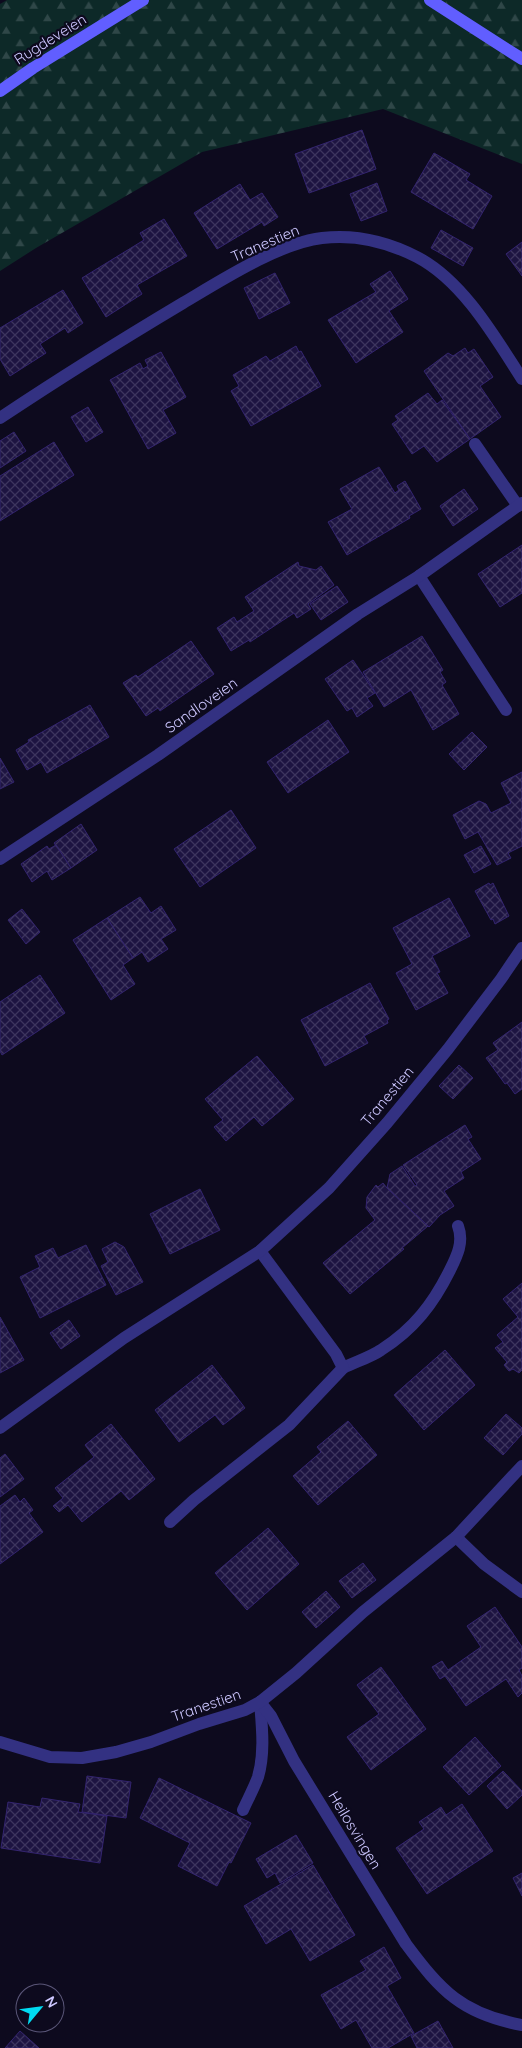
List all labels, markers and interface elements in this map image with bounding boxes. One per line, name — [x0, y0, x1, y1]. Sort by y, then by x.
street label: Rugdeveien — [10, 9, 90, 69]
street label: Tranestien — [228, 220, 302, 266]
street label: Sandloveien — [161, 673, 241, 737]
street label: Tranestien — [356, 1062, 418, 1130]
street label: Tranestien — [169, 1684, 243, 1726]
street label: Heilosvingen — [324, 1787, 386, 1873]
north arrow — [15, 1983, 65, 2033]
text: N — [41, 1993, 62, 2011]

